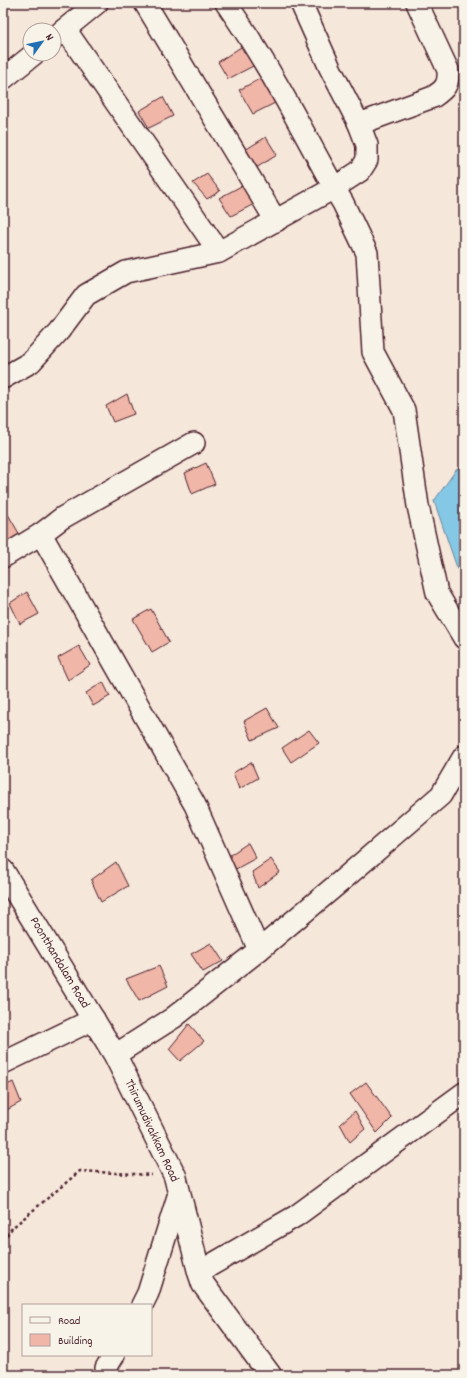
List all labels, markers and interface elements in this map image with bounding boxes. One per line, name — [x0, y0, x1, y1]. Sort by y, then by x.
north arrow — [22, 22, 62, 62]
text: N — [41, 31, 57, 45]
street label: Poonthandalam Road — [24, 914, 94, 1012]
street label: Thirumudivakkam Road — [119, 1076, 183, 1186]
legend — [22, 1304, 152, 1356]
text: Road — [58, 1313, 80, 1330]
text: Building — [58, 1333, 93, 1350]

